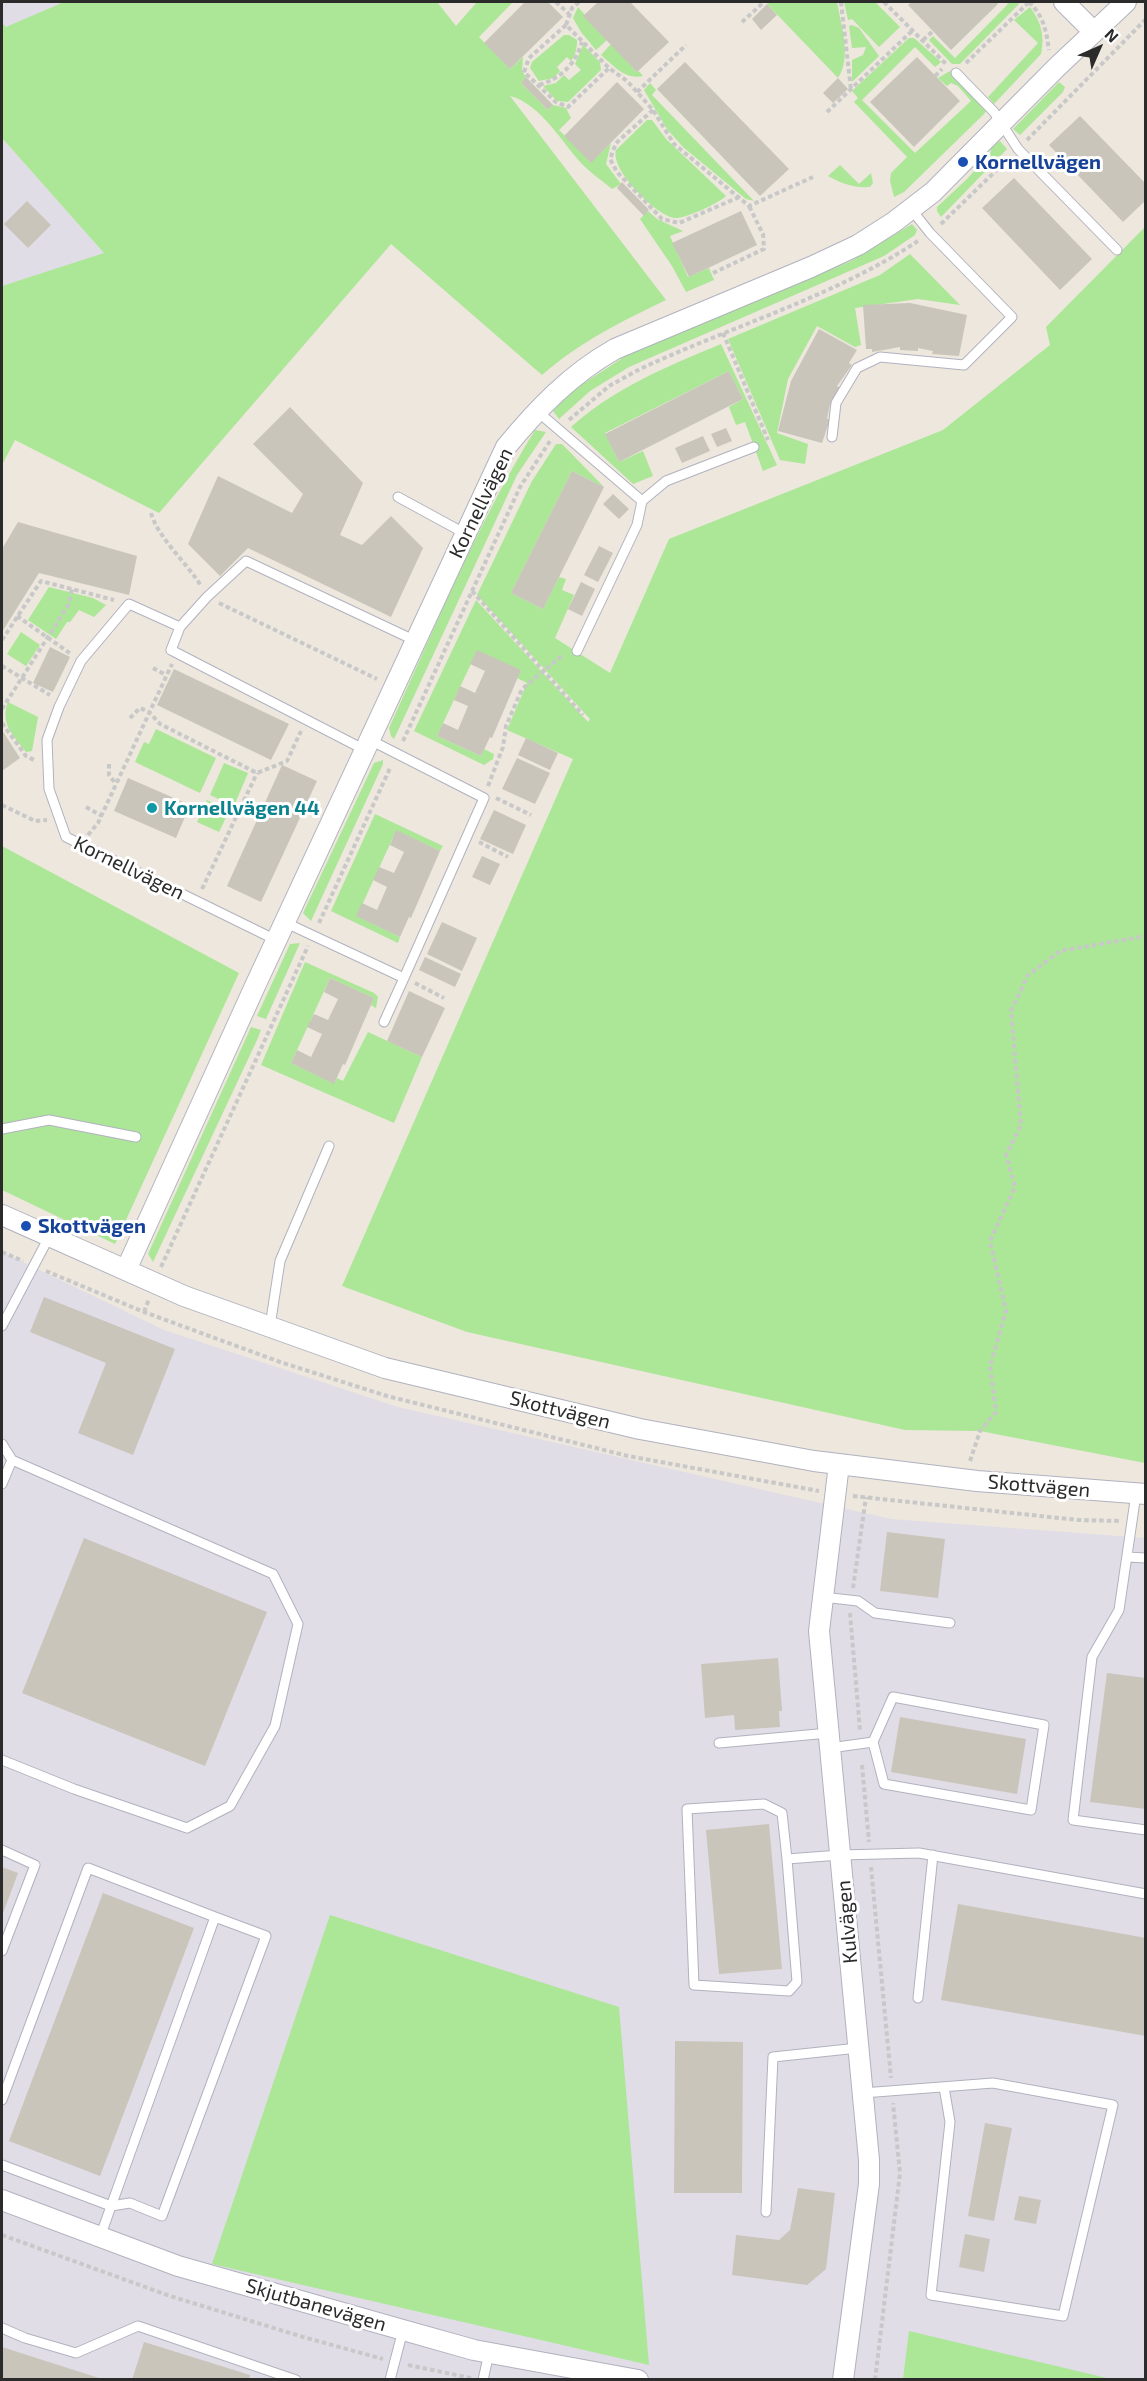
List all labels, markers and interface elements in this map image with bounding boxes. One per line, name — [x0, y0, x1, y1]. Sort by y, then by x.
north arrow — [1069, 18, 1129, 78]
text: N — [1101, 24, 1123, 46]
place label: Kornellvägen — [975, 150, 1101, 174]
marker: Kornellvägen — [956, 155, 970, 169]
street label: Kornellvägen — [444, 444, 518, 562]
place label: Kornellvägen 44 — [164, 796, 320, 820]
marker: Kornellvägen 44 — [145, 801, 159, 815]
street label: Kornellvägen — [70, 831, 188, 905]
place label: Skottvägen — [38, 1214, 146, 1238]
marker: Skottvägen — [19, 1219, 33, 1233]
street label: Skottvägen — [507, 1386, 613, 1434]
street label: Skottvägen — [987, 1470, 1091, 1502]
street label: Kulvägen — [831, 1879, 863, 1965]
street label: Skjutbanevägen — [243, 2273, 389, 2337]

